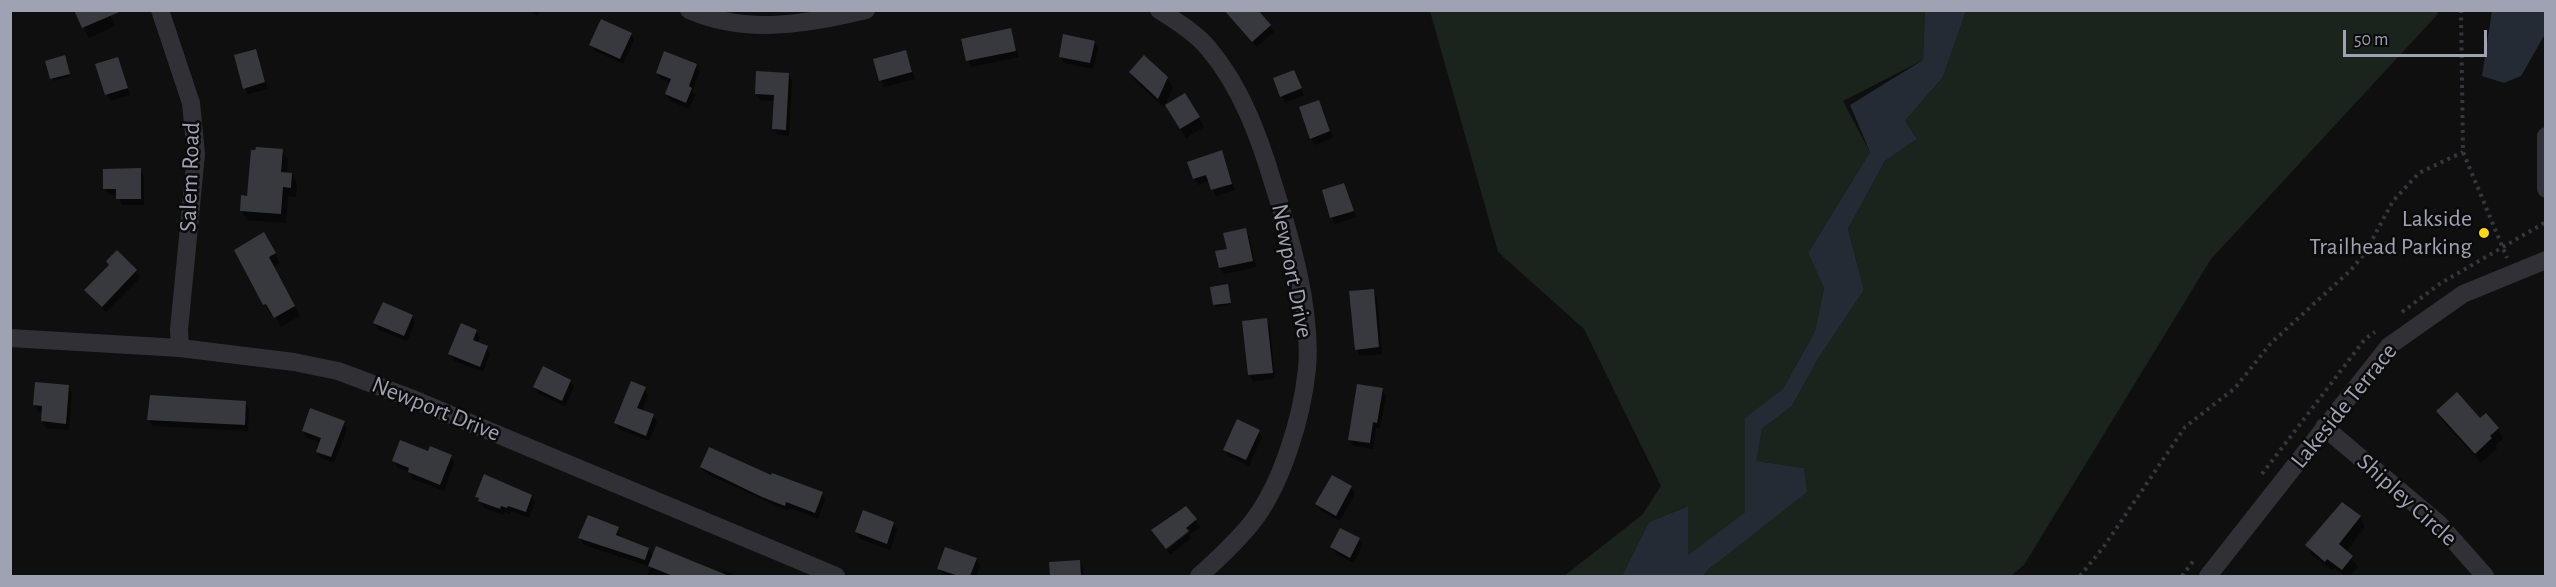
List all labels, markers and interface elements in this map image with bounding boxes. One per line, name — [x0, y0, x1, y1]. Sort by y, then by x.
scale bar — [2346, 18, 2490, 56]
text: 50 m — [2354, 31, 2388, 49]
street label: Salem Road — [174, 122, 206, 232]
street label: Newport Drive — [1265, 201, 1319, 341]
place label: Lakside Trailhead Parking — [2309, 205, 2472, 261]
marker: Lakside Trailhead Parking — [2477, 226, 2491, 240]
street label: Lakeside Terrace — [2285, 338, 2403, 474]
street label: Newport Drive — [367, 370, 505, 448]
street label: Shipley Circle — [2351, 447, 2463, 553]

